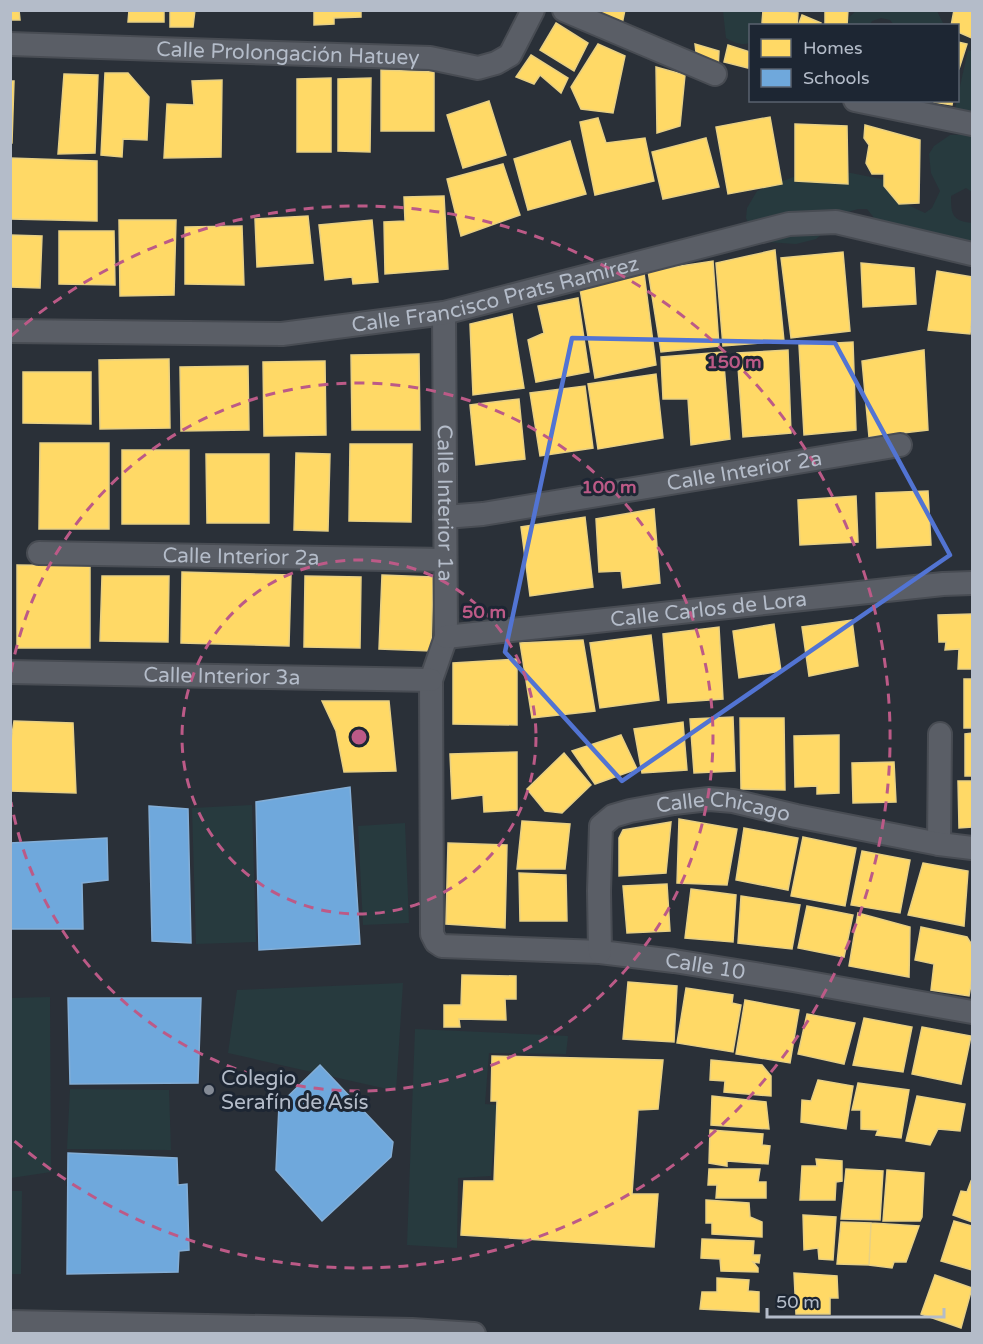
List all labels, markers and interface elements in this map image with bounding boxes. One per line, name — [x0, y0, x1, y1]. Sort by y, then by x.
legend — [749, 24, 959, 102]
street label: Calle Prolongación Hatuey — [156, 36, 420, 70]
text: Homes — [803, 37, 863, 59]
text: Schools — [803, 67, 870, 89]
street label: Calle Francisco Prats Ramírez — [350, 251, 641, 337]
text: 150 m — [706, 351, 762, 373]
street label: Calle Interior 1a — [432, 424, 458, 582]
street label: Calle Interior 2a — [665, 446, 824, 496]
text: 100 m — [581, 476, 637, 498]
street label: Calle Interior 2a — [162, 543, 320, 570]
street label: Calle Carlos de Lora — [609, 586, 808, 632]
text: 50 m — [462, 601, 506, 623]
street label: Calle Interior 3a — [143, 662, 301, 690]
centre of rings — [349, 727, 369, 747]
street label: Calle Chicago — [654, 786, 793, 827]
street label: Calle 10 — [664, 948, 747, 985]
place label: Colegio Serafín de Asís — [221, 1066, 369, 1115]
marker: Colegio Serafín de Asís — [202, 1083, 216, 1097]
scale bar — [767, 1281, 944, 1319]
text: 50 m — [776, 1291, 820, 1313]

